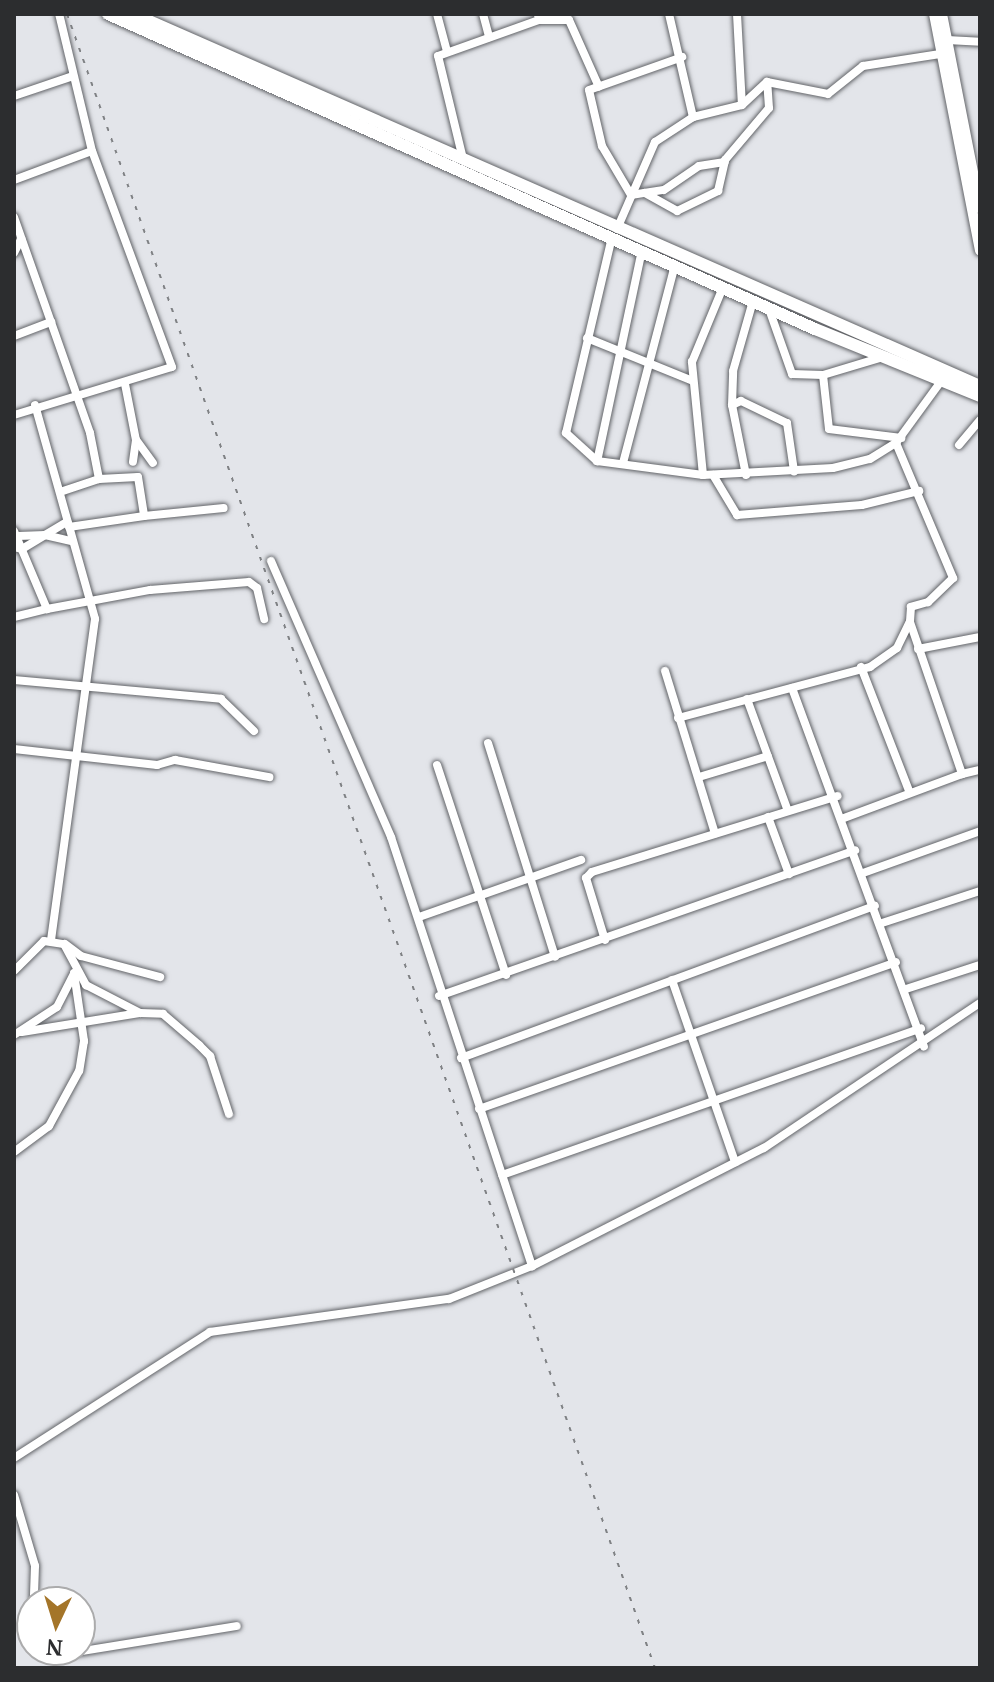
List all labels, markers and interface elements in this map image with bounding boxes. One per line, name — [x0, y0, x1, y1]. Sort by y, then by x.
north arrow — [16, 1586, 96, 1666]
text: N — [45, 1633, 64, 1663]

